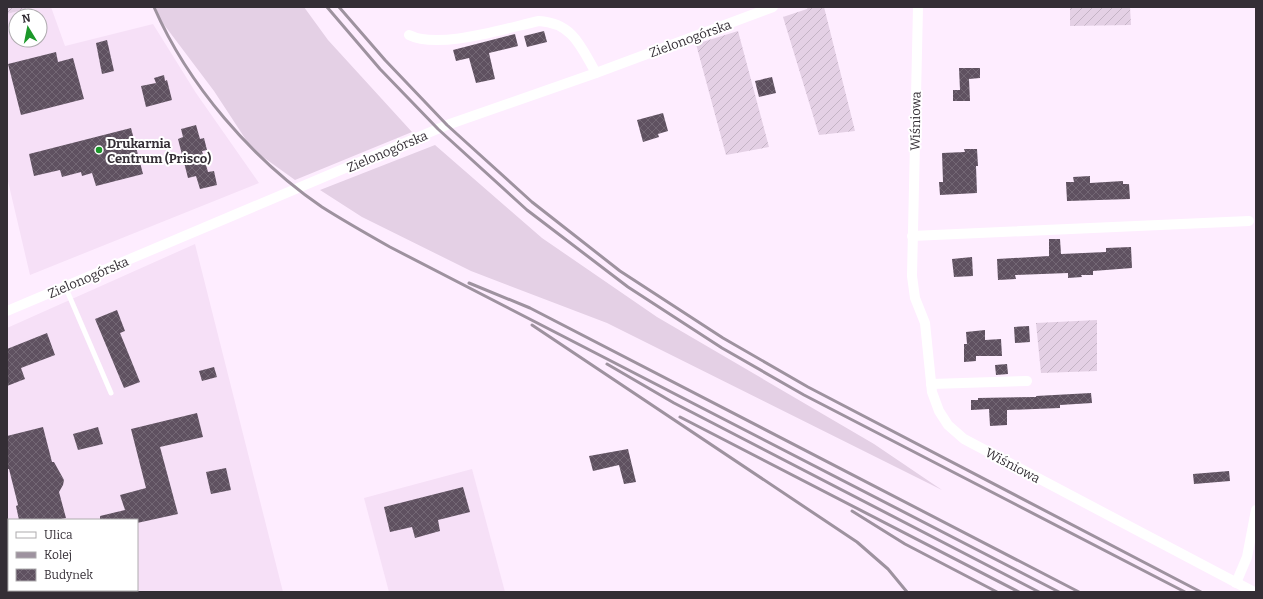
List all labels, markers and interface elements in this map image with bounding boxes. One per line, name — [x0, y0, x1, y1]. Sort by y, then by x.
north arrow — [8, 8, 48, 48]
text: N — [21, 11, 32, 26]
street label: Zielonogórska — [647, 17, 733, 60]
street label: Wiśniowa — [907, 91, 924, 151]
street label: Zielonogórska — [345, 128, 430, 175]
place label: Drukarnia Centrum (Prisco) — [107, 136, 211, 166]
marker: Drukarnia Centrum (Prisco) — [94, 145, 104, 155]
street label: Zielonogórska — [46, 254, 131, 301]
street label: Wiśniowa — [983, 445, 1043, 486]
legend — [8, 519, 138, 591]
text: Ulica — [44, 528, 73, 542]
text: Kolej — [44, 548, 72, 562]
text: Budynek — [44, 568, 93, 582]

